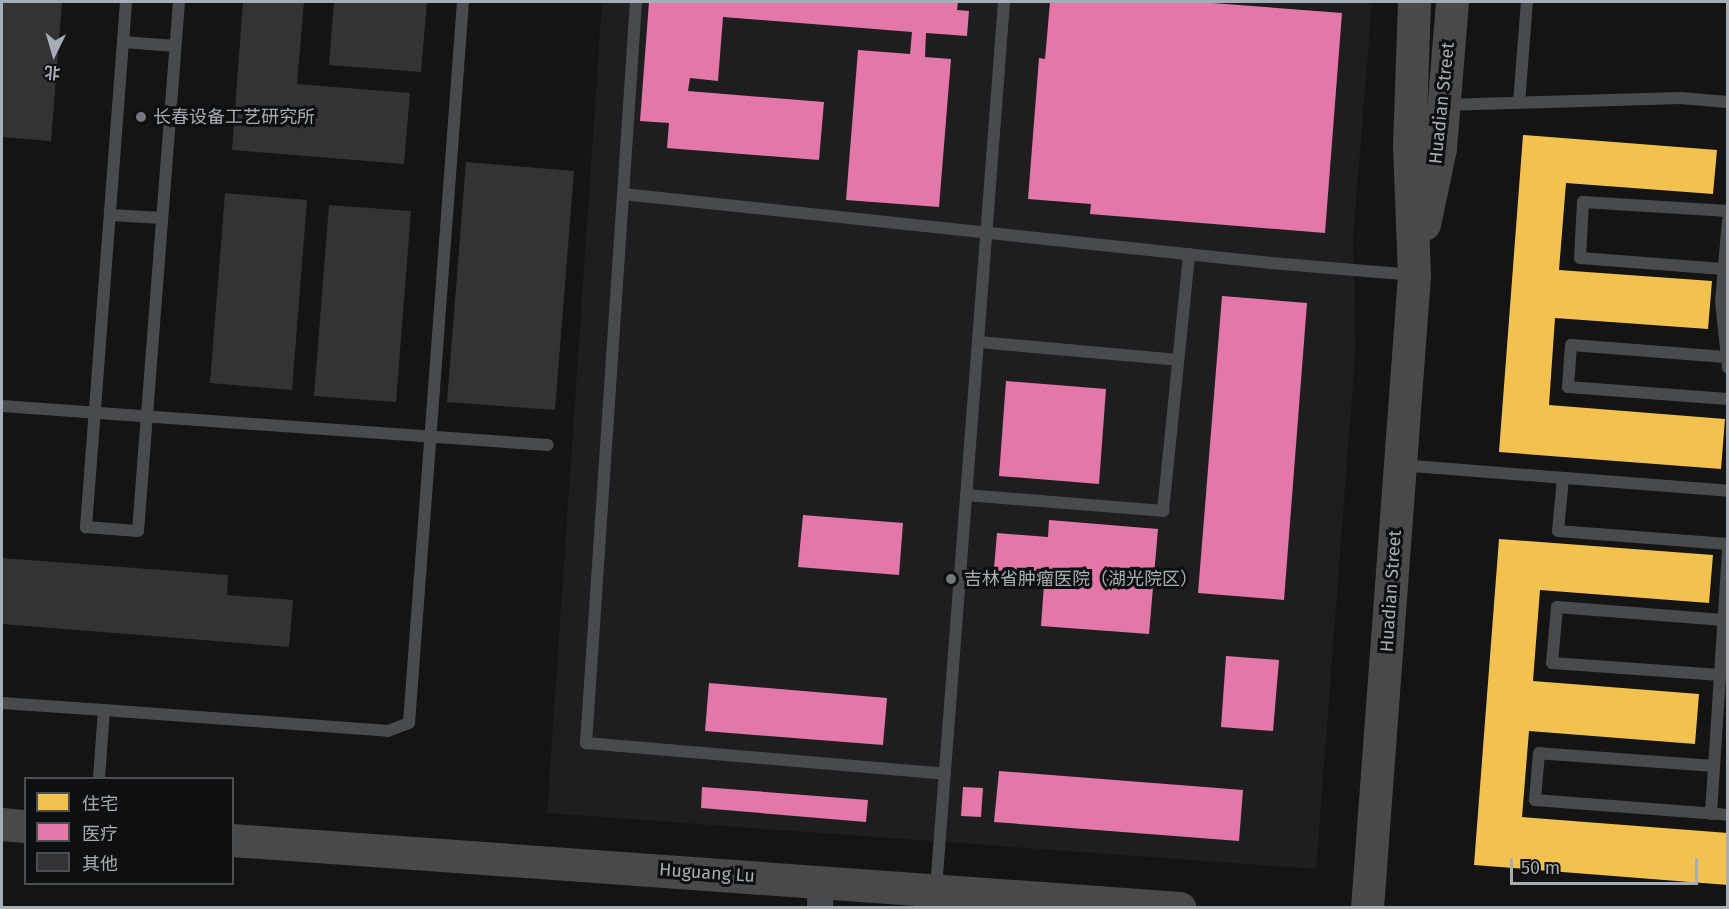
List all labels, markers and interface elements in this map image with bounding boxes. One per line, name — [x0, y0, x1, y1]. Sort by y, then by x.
north arrow — [24, 24, 84, 84]
street label: Huadian Street — [1425, 41, 1459, 165]
text: 北 — [44, 62, 61, 83]
place label: 长春设备工艺研究所 — [153, 106, 315, 128]
marker: 长春设备工艺研究所 — [134, 110, 148, 124]
street label: Huadian Street — [1376, 529, 1406, 653]
place label: 吉林省肿瘤医院（湖光院区） — [964, 568, 1198, 590]
marker: 吉林省肿瘤医院（湖光院区） — [942, 570, 960, 588]
legend — [24, 777, 234, 885]
text: 住宅 — [82, 793, 118, 815]
text: 医疗 — [82, 823, 118, 845]
scale bar — [1513, 846, 1700, 884]
text: 其他 — [82, 853, 118, 875]
text: 50 m — [1521, 857, 1560, 879]
street label: Huguang Lu — [658, 859, 756, 887]

